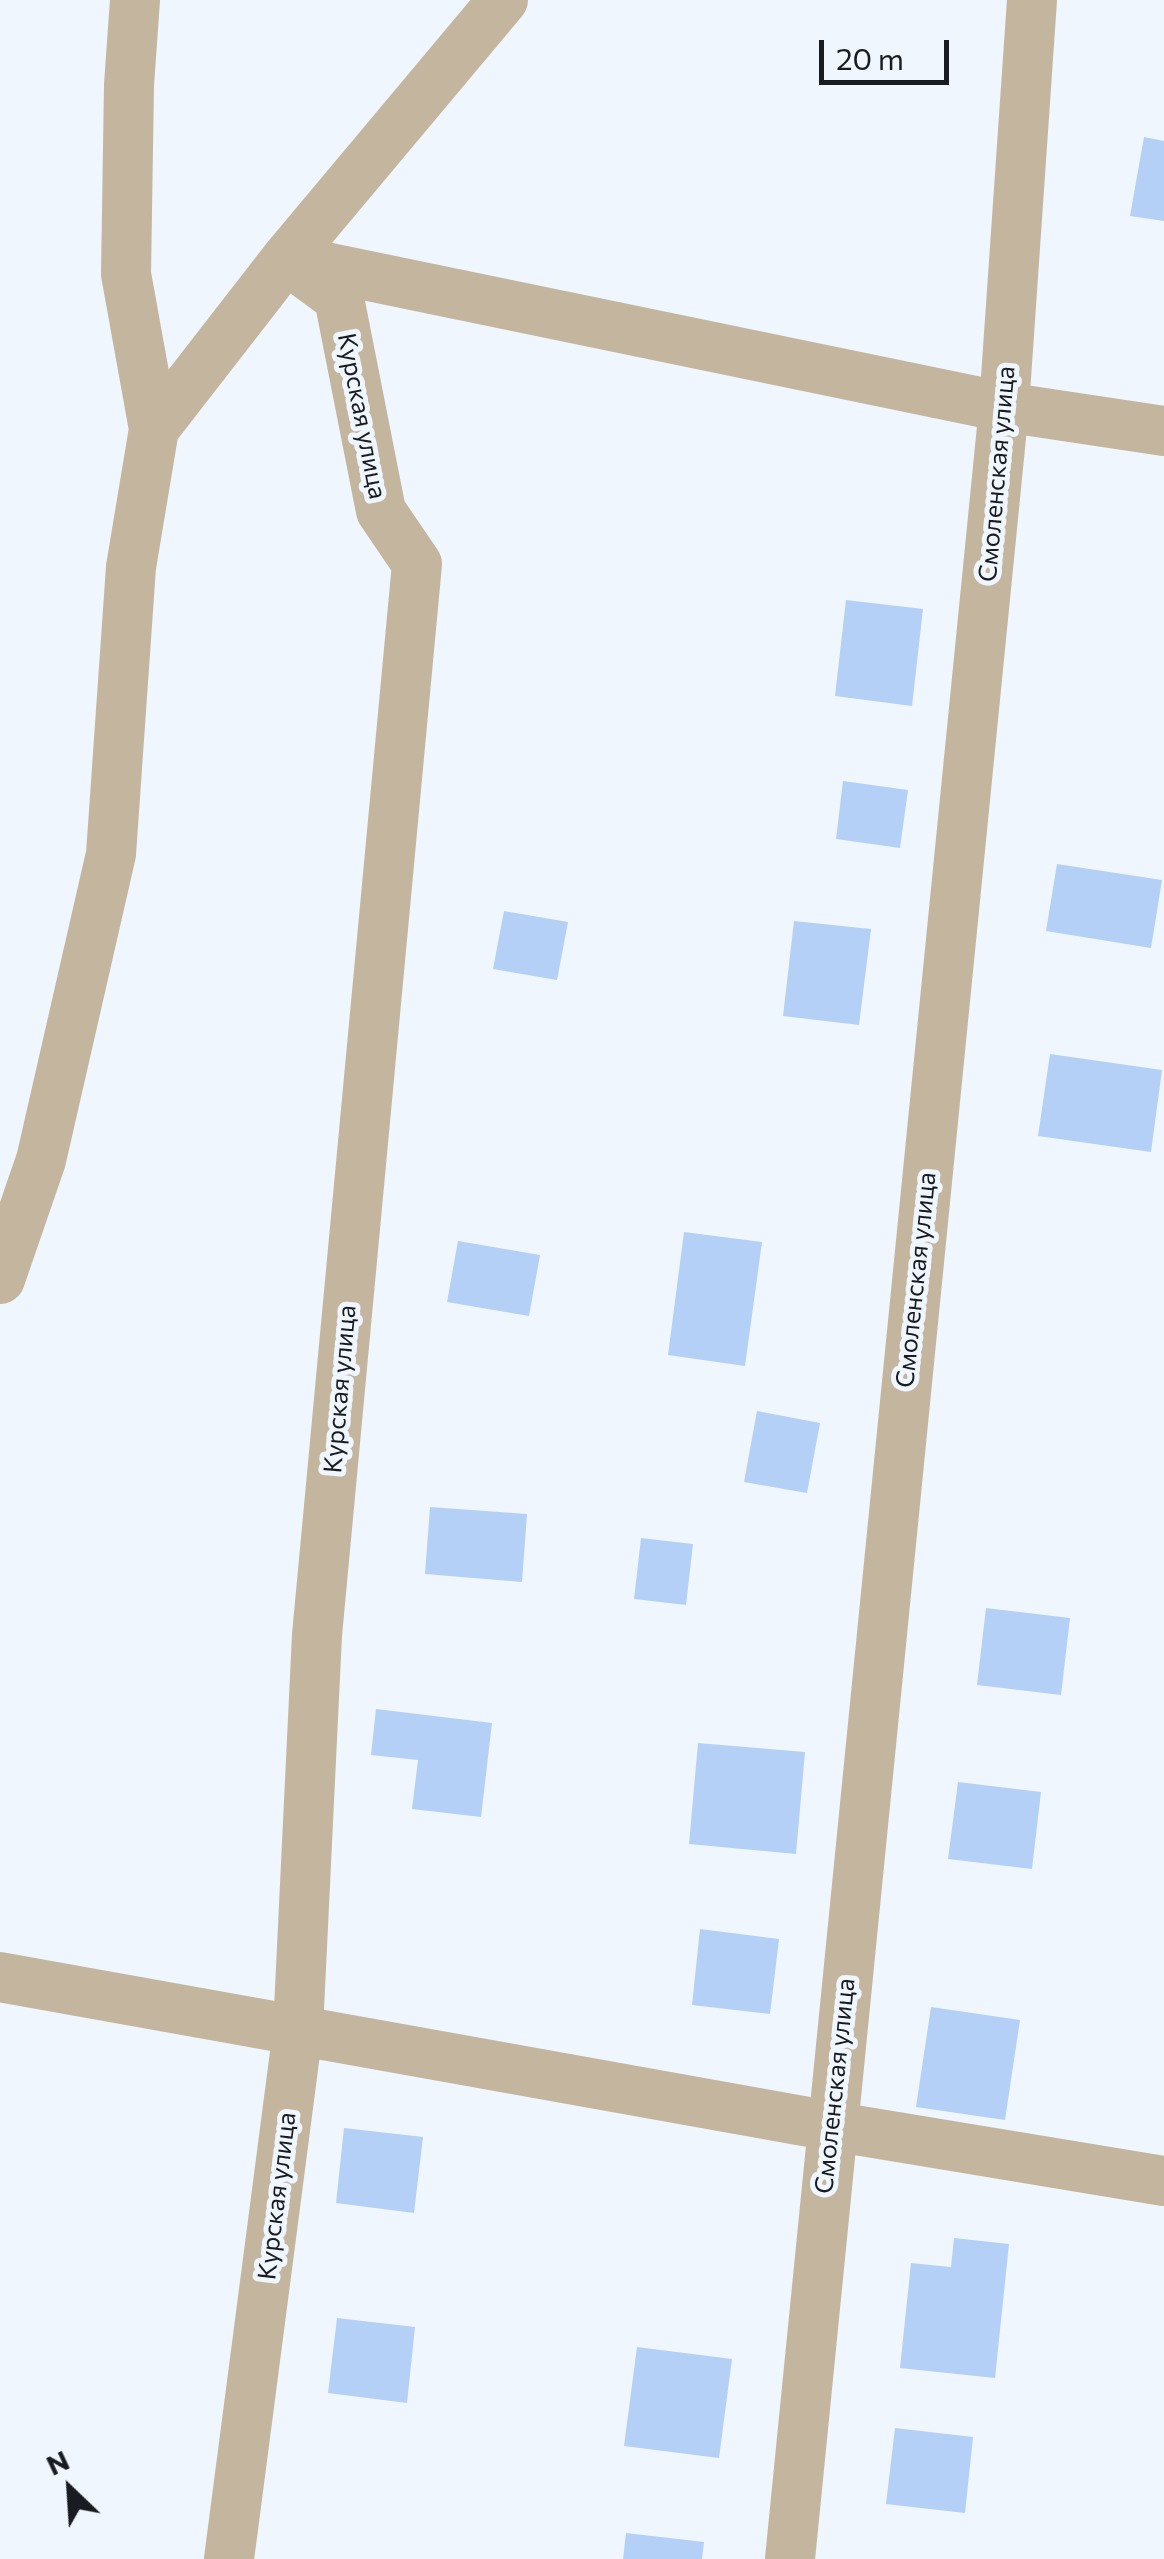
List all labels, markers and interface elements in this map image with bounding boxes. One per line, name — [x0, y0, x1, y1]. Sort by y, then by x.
scale bar — [824, 20, 954, 82]
text: 20 m — [836, 39, 904, 76]
street label: Курская улица — [331, 330, 393, 502]
street label: Смоленская улица — [973, 365, 1021, 583]
street label: Смоленская улица — [890, 1171, 942, 1389]
street label: Курская улица — [318, 1304, 362, 1474]
street label: Смоленская улица — [809, 1977, 861, 2195]
street label: Курская улица — [252, 2111, 302, 2281]
north arrow — [20, 2439, 120, 2539]
text: N — [41, 2442, 74, 2482]

